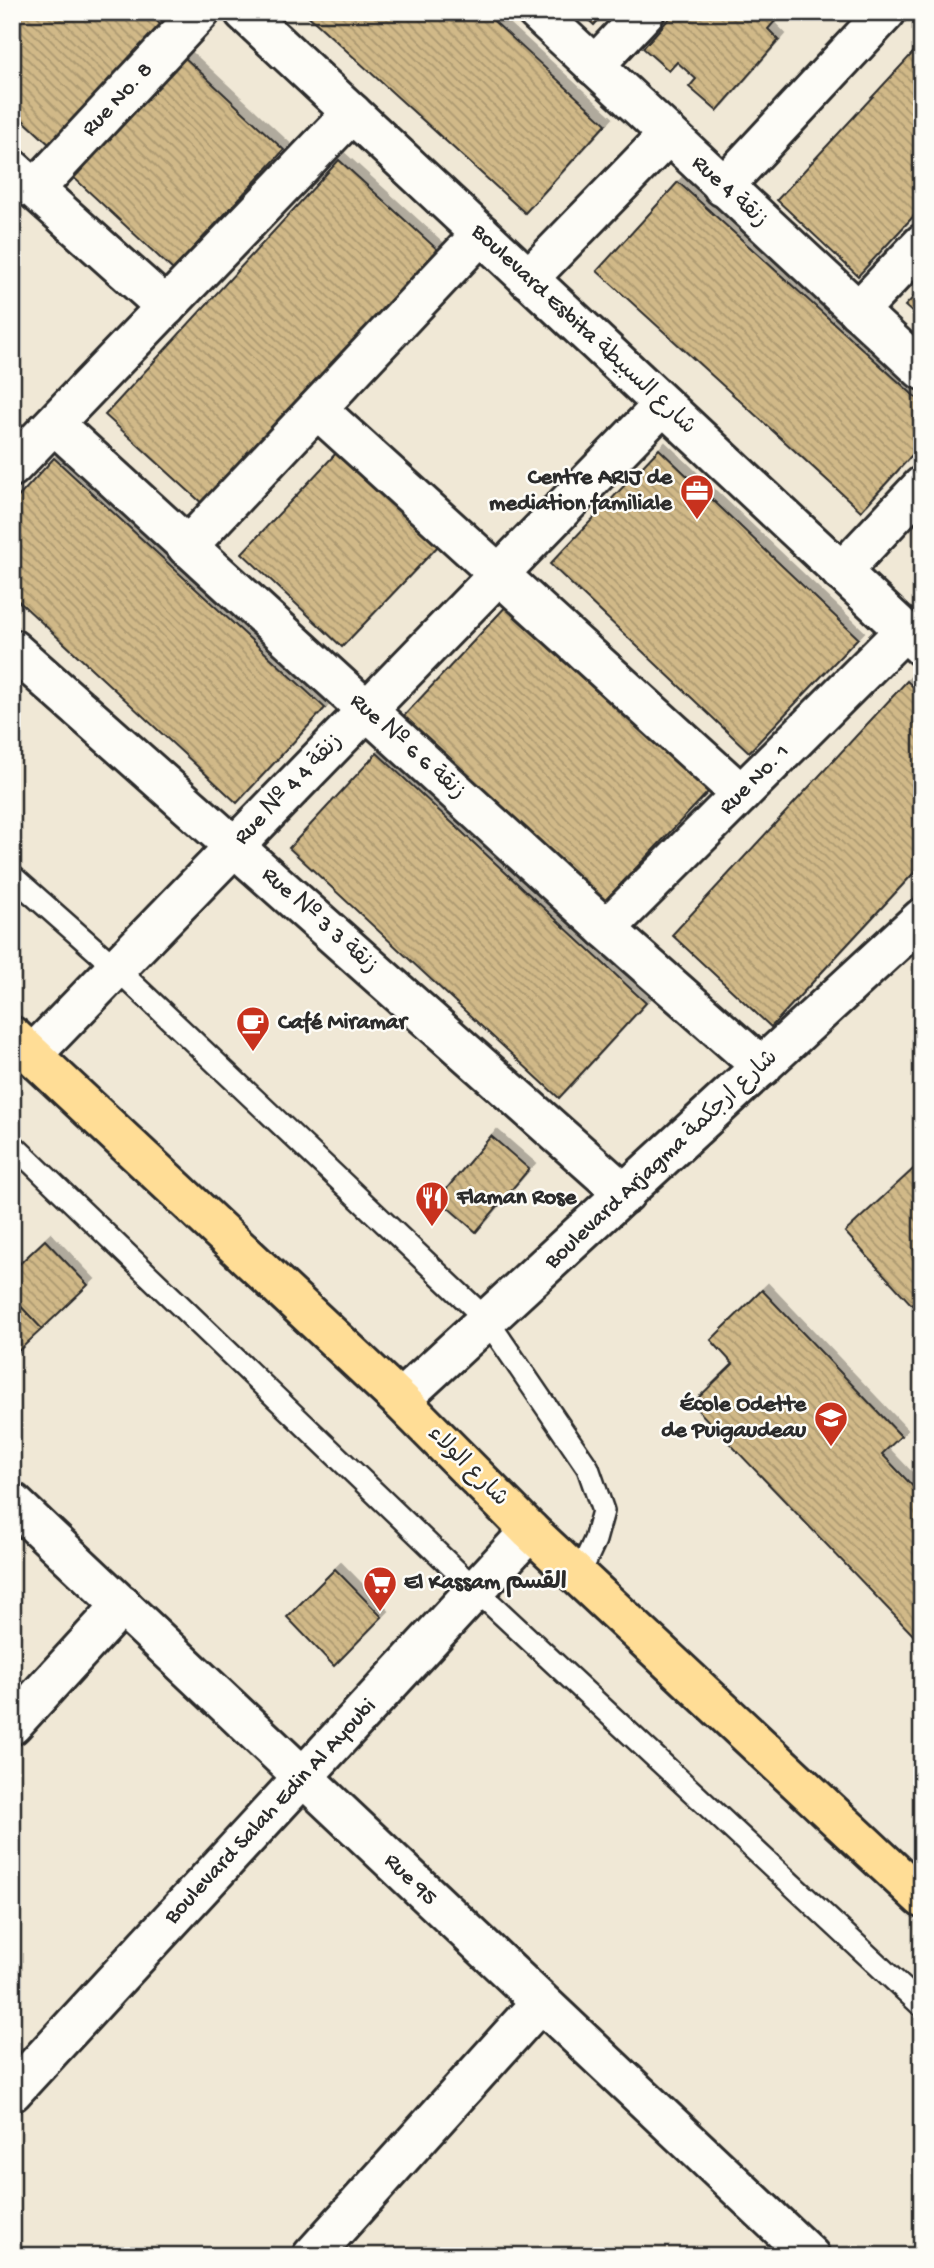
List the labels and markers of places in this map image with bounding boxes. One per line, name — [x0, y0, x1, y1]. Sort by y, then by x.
place label: Centre ARIJ de mediation familiale — [489, 465, 673, 518]
office icon: Centre ARIJ de mediation familiale — [678, 472, 716, 521]
cafe icon: Café Miramar — [234, 1004, 272, 1053]
place label: Café Miramar — [278, 1010, 410, 1037]
restaurant icon: Flaman Rose — [413, 1179, 451, 1228]
place label: Flaman Rose — [456, 1185, 578, 1212]
place label: École Odette de Puigaudeau — [661, 1392, 807, 1445]
school or university icon: École Odette de Puigaudeau — [812, 1399, 850, 1448]
supermarket icon: El Kassam القسم — [361, 1564, 399, 1613]
place label: El Kassam القسم — [404, 1570, 567, 1598]

